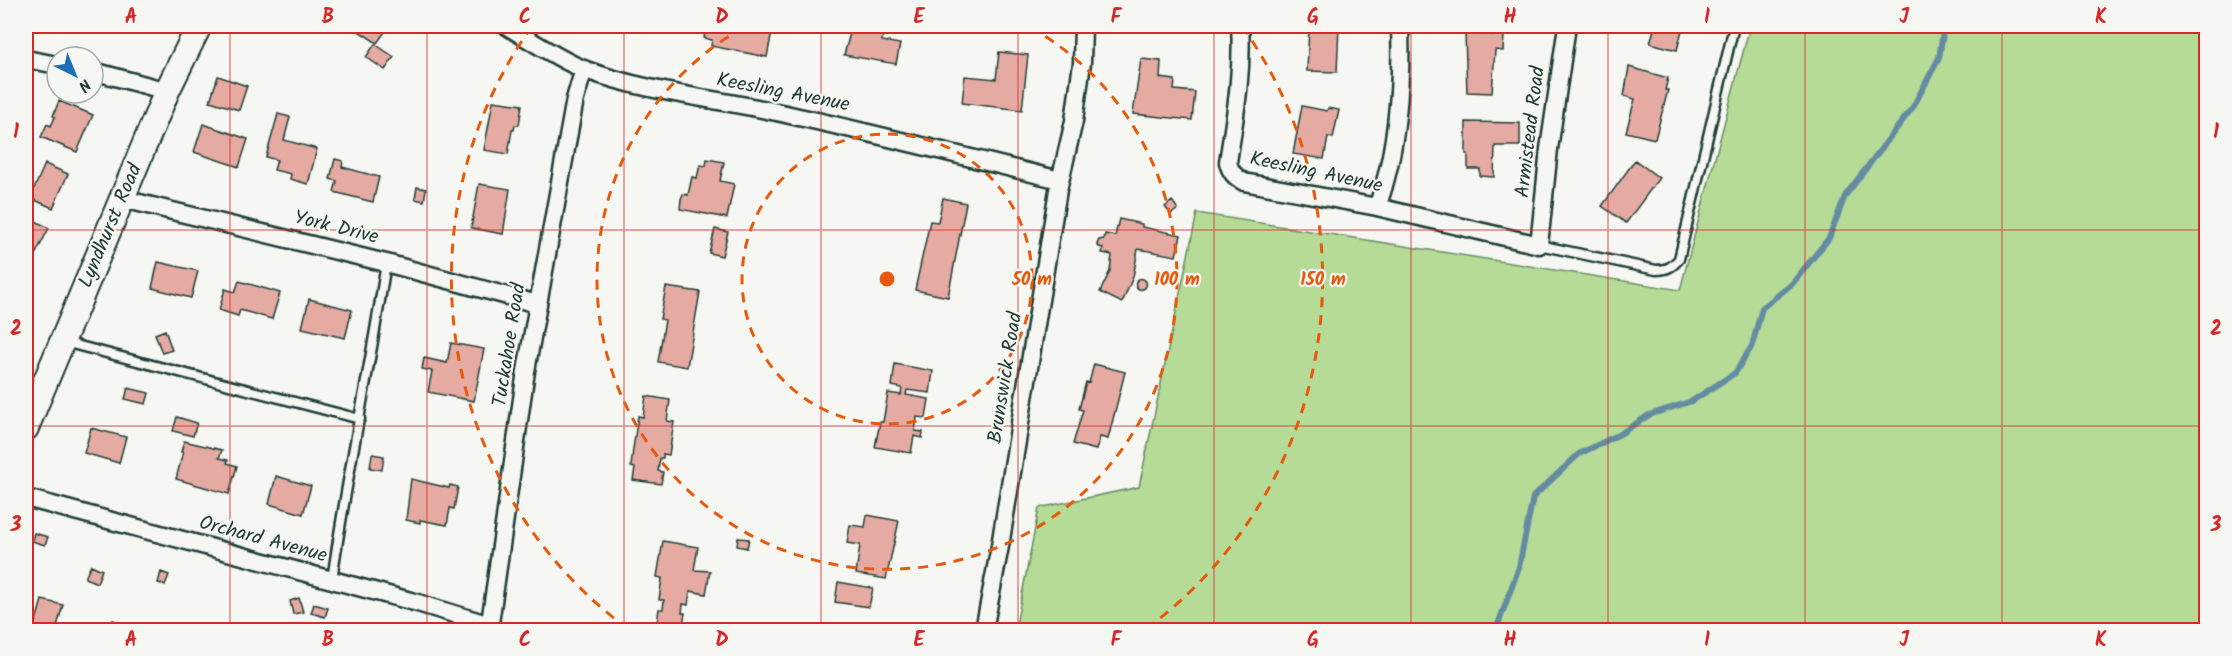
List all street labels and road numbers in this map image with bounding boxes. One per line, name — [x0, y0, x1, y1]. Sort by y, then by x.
street label: Armistead Road — [1507, 63, 1555, 200]
street label: Keesling Avenue — [714, 64, 852, 122]
street label: Keesling Avenue — [1247, 143, 1385, 203]
street label: Lyndhurst Road — [70, 158, 152, 293]
street label: York Drive — [290, 202, 382, 254]
street label: Tuckahoe Road — [484, 280, 536, 409]
street label: Brunswick Road — [980, 309, 1032, 446]
street label: Orchard Avenue — [195, 508, 331, 572]

